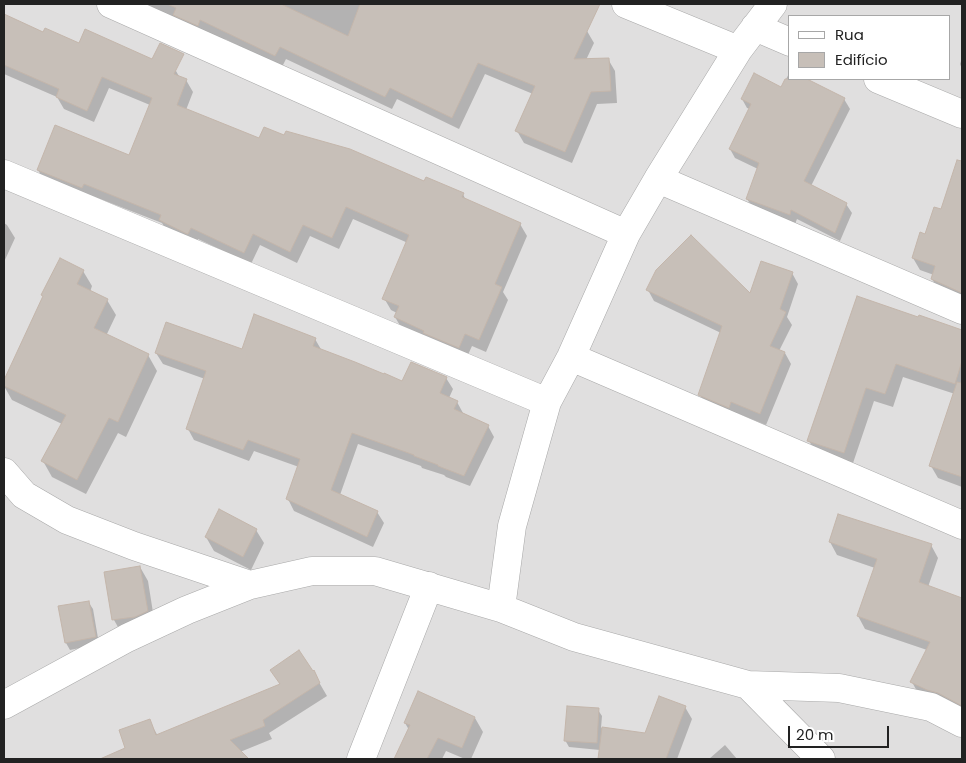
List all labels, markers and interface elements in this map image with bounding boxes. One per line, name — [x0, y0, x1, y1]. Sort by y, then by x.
legend — [788, 15, 951, 80]
text: Rua — [835, 24, 864, 45]
text: Edifício — [835, 49, 888, 70]
scale bar — [791, 716, 892, 748]
text: 20 m — [796, 724, 834, 745]

